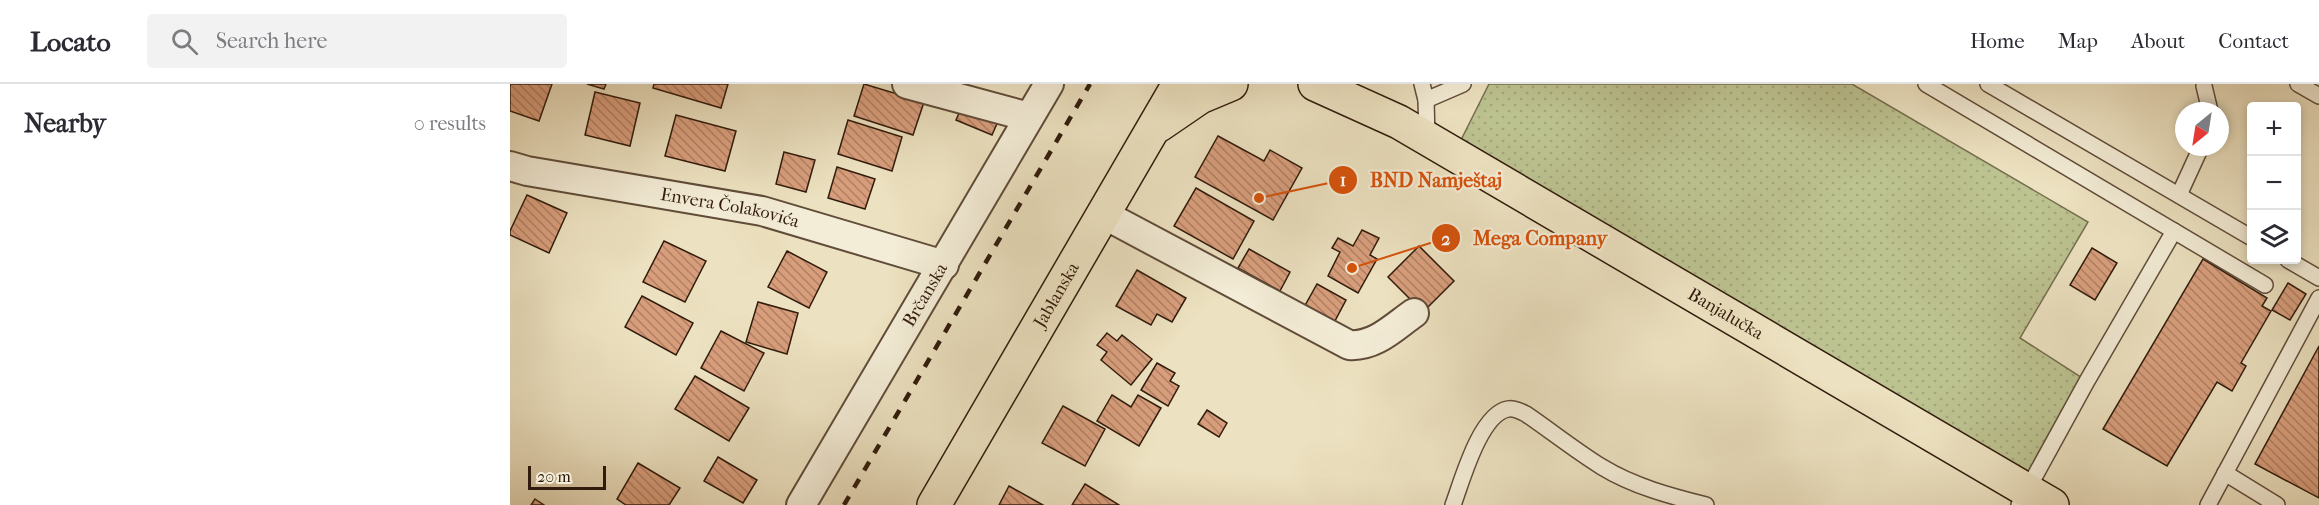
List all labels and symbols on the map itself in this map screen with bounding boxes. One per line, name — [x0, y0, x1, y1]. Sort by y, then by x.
north arrow — [2175, 102, 2229, 156]
callout: BND Namještaj — [1328, 161, 1514, 199]
text: BND Namještaj — [1370, 169, 1502, 192]
text: 1 — [1340, 170, 1346, 191]
street label: Envera Čolakovića — [659, 184, 802, 233]
callout: Mega Company — [1431, 219, 1619, 257]
text: Mega Company — [1472, 227, 1608, 250]
text: 2 — [1441, 229, 1451, 250]
street label: Jablanska — [1028, 258, 1084, 333]
street label: Brčanska — [898, 259, 952, 331]
street label: Banjalučka — [1684, 284, 1768, 345]
scale bar — [528, 463, 606, 490]

